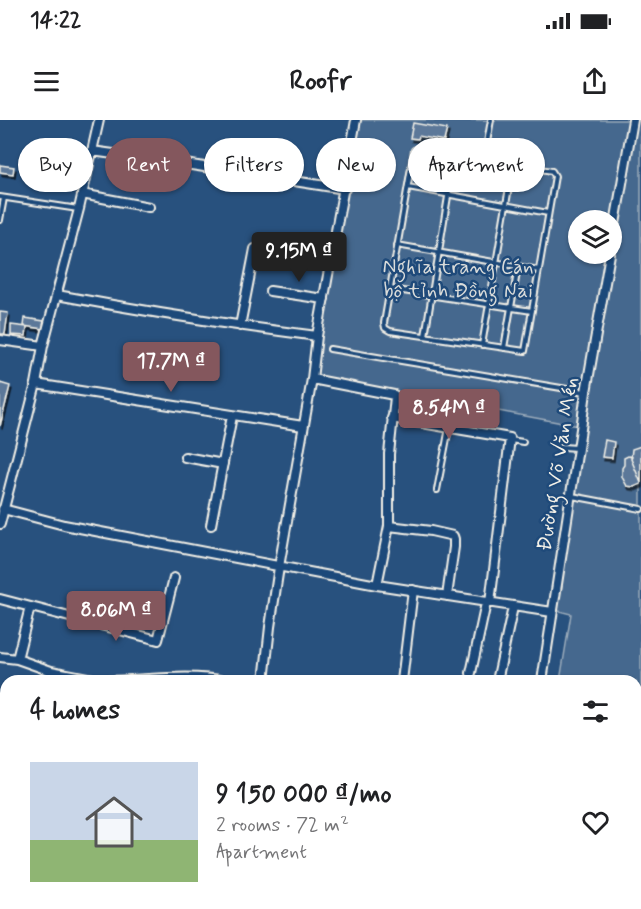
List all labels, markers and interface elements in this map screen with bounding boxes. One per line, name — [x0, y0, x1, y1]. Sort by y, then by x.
text: 14:22 — [30, 7, 81, 35]
text: Roofr — [289, 64, 352, 99]
icon: menu — [30, 65, 63, 98]
icon: share — [578, 65, 611, 98]
chip: Buy — [18, 138, 93, 192]
chip: Rent — [105, 138, 192, 192]
chip: Filters — [204, 138, 304, 192]
chip: New — [316, 138, 396, 192]
chip: Apartment — [408, 138, 545, 192]
map controls — [568, 210, 622, 264]
button: layers — [568, 210, 622, 264]
pin: 9.15M ₫ — [244, 232, 354, 283]
text: 9.15M ₫ — [266, 238, 332, 265]
park label: Nghĩa trang Cán bộ tỉnh Đồng Nai — [382, 253, 534, 307]
pin: 17.7M ₫ — [116, 342, 226, 393]
text: 17.7M ₫ — [137, 348, 205, 375]
street label: Đường Võ Văn Mén — [530, 375, 588, 553]
pin: 8.54M ₫ — [394, 389, 504, 440]
text: 8.54M ₫ — [413, 395, 485, 422]
pin: 8.06M ₫ — [61, 591, 171, 642]
text: 8.06M ₫ — [81, 597, 151, 624]
text: 4 homes — [30, 694, 120, 728]
icon: filters — [579, 695, 612, 728]
text: 9 150 000 ₫/mo — [216, 778, 392, 812]
icon: home — [78, 786, 150, 858]
icon: heart — [579, 806, 612, 839]
text: 2 rooms · 72 m² — [216, 812, 349, 839]
text: Apartment — [216, 839, 307, 866]

